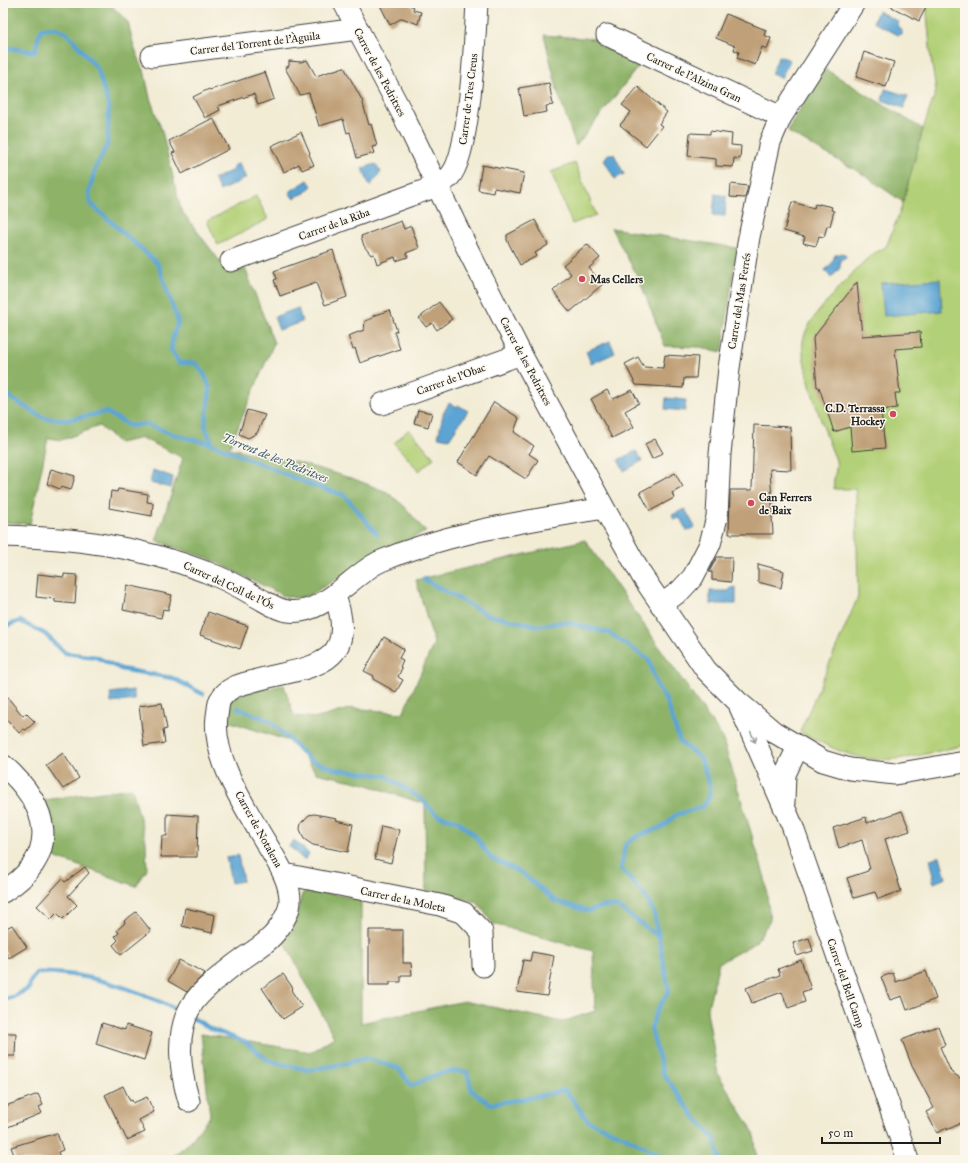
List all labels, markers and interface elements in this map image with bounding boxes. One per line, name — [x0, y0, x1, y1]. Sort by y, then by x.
street label: Carrer de les Pedritxes — [351, 26, 408, 119]
street label: Carrer del Torrent de l'Àguila — [189, 29, 321, 58]
street label: Carrer de l'Alzina Gran — [644, 50, 743, 105]
street label: Carrer de Tres Creus — [456, 53, 481, 146]
street label: Carrer de la Riba — [297, 205, 372, 243]
street label: Carrer del Mas Ferrés — [725, 252, 754, 350]
place label: Mas Cellers — [590, 273, 643, 286]
marker: Mas Cellers — [577, 274, 587, 284]
street label: Carrer de les Pedritxes — [497, 315, 554, 408]
street label: Carrer de l'Obac — [415, 361, 488, 398]
place label: C.D. Terrassa Hockey — [825, 402, 886, 429]
marker: C.D. Terrassa Hockey — [888, 409, 898, 419]
water label: Torrent de les Pedritxes — [220, 430, 330, 486]
place label: Can Ferrers de Baix — [759, 491, 812, 517]
marker: Can Ferrers de Baix — [746, 498, 756, 508]
street label: Carrer del Coll de l'Ós — [181, 558, 277, 612]
one-way arrow — [750, 730, 757, 742]
street label: Carrer de Notalena — [232, 789, 285, 870]
street label: Carrer de la Moleta — [359, 884, 447, 915]
street label: Carrer del Bell Camp — [824, 937, 867, 1030]
scale bar — [822, 1119, 940, 1145]
text: 50 m — [828, 1126, 853, 1140]

